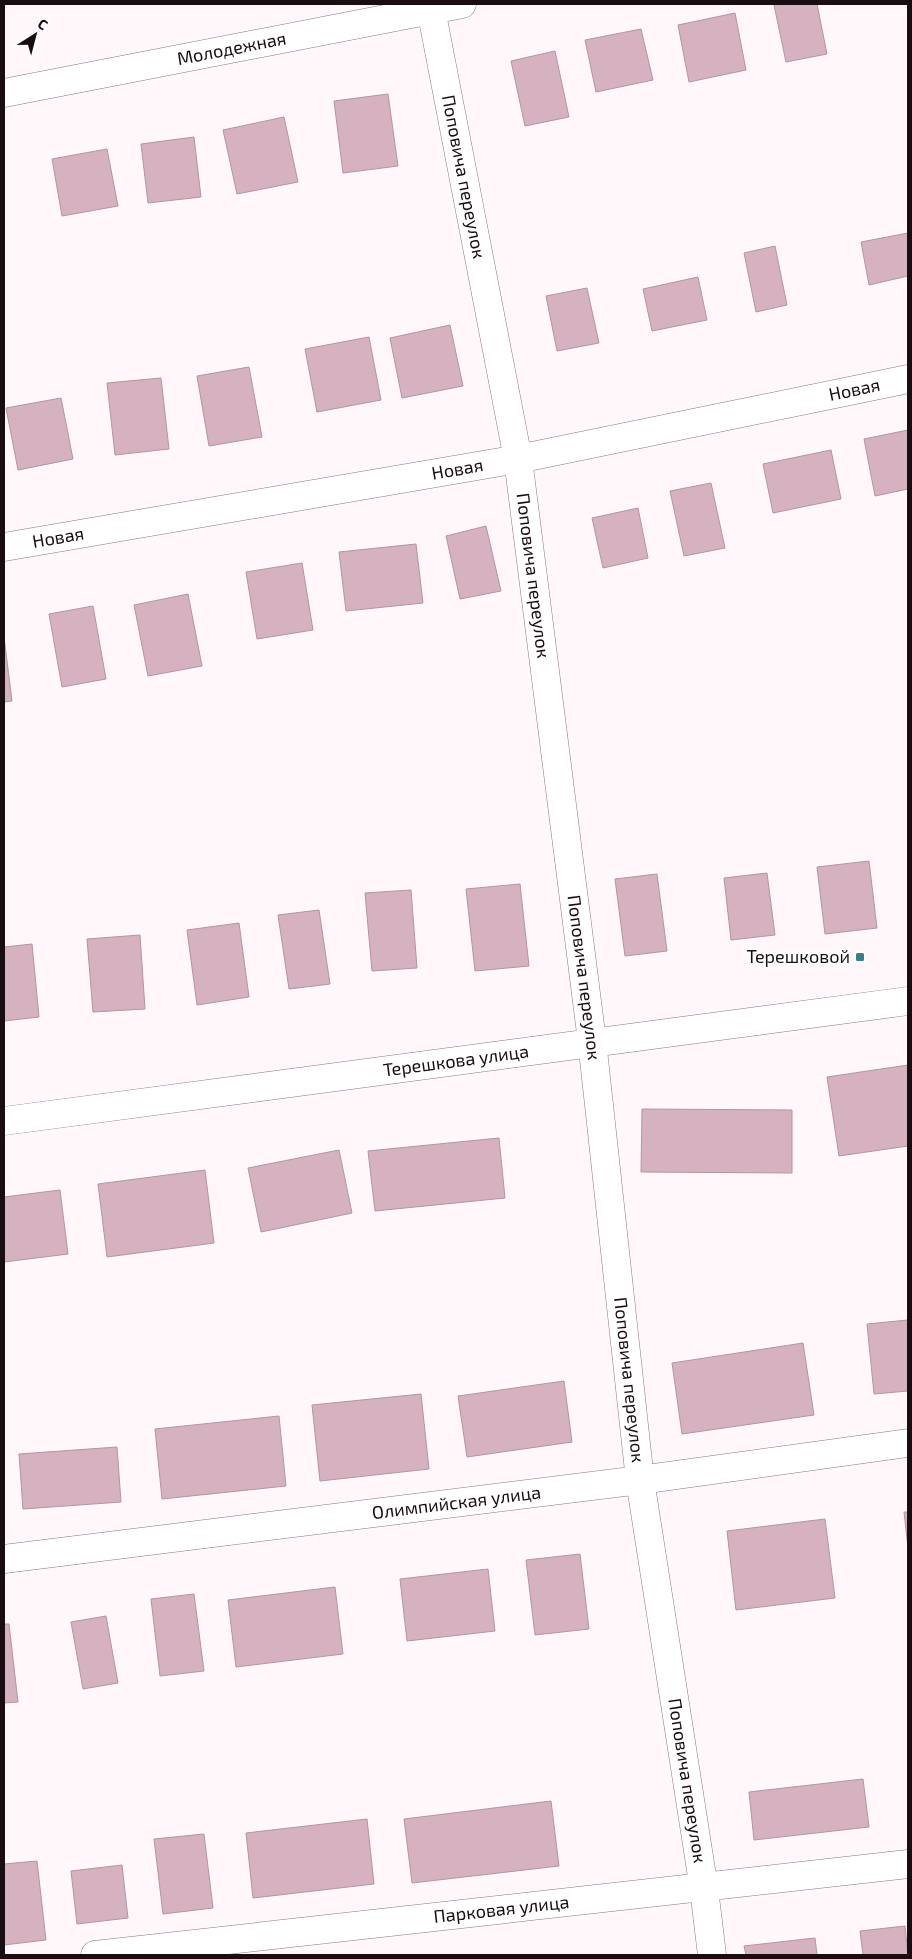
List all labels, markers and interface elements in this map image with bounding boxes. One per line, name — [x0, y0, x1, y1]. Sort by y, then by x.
north arrow — [10, 10, 60, 60]
text: С — [35, 15, 51, 33]
street label: Молодежная — [175, 26, 288, 69]
street label: Поповича переулок — [438, 93, 491, 261]
street label: Новая — [827, 373, 882, 405]
street label: Новая — [430, 453, 485, 484]
street label: Поповича переулок — [512, 492, 555, 660]
street label: Новая — [31, 522, 86, 552]
street label: Поповича переулок — [564, 893, 606, 1061]
place label: Терешковой — [746, 945, 850, 967]
marker: Терешковой — [854, 951, 866, 963]
street label: Терешкова улица — [382, 1039, 530, 1081]
street label: Поповича переулок — [610, 1296, 650, 1464]
street label: Олимпийская улица — [371, 1480, 542, 1523]
street label: Поповича переулок — [664, 1697, 712, 1865]
street label: Парковая улица — [432, 1890, 570, 1927]

